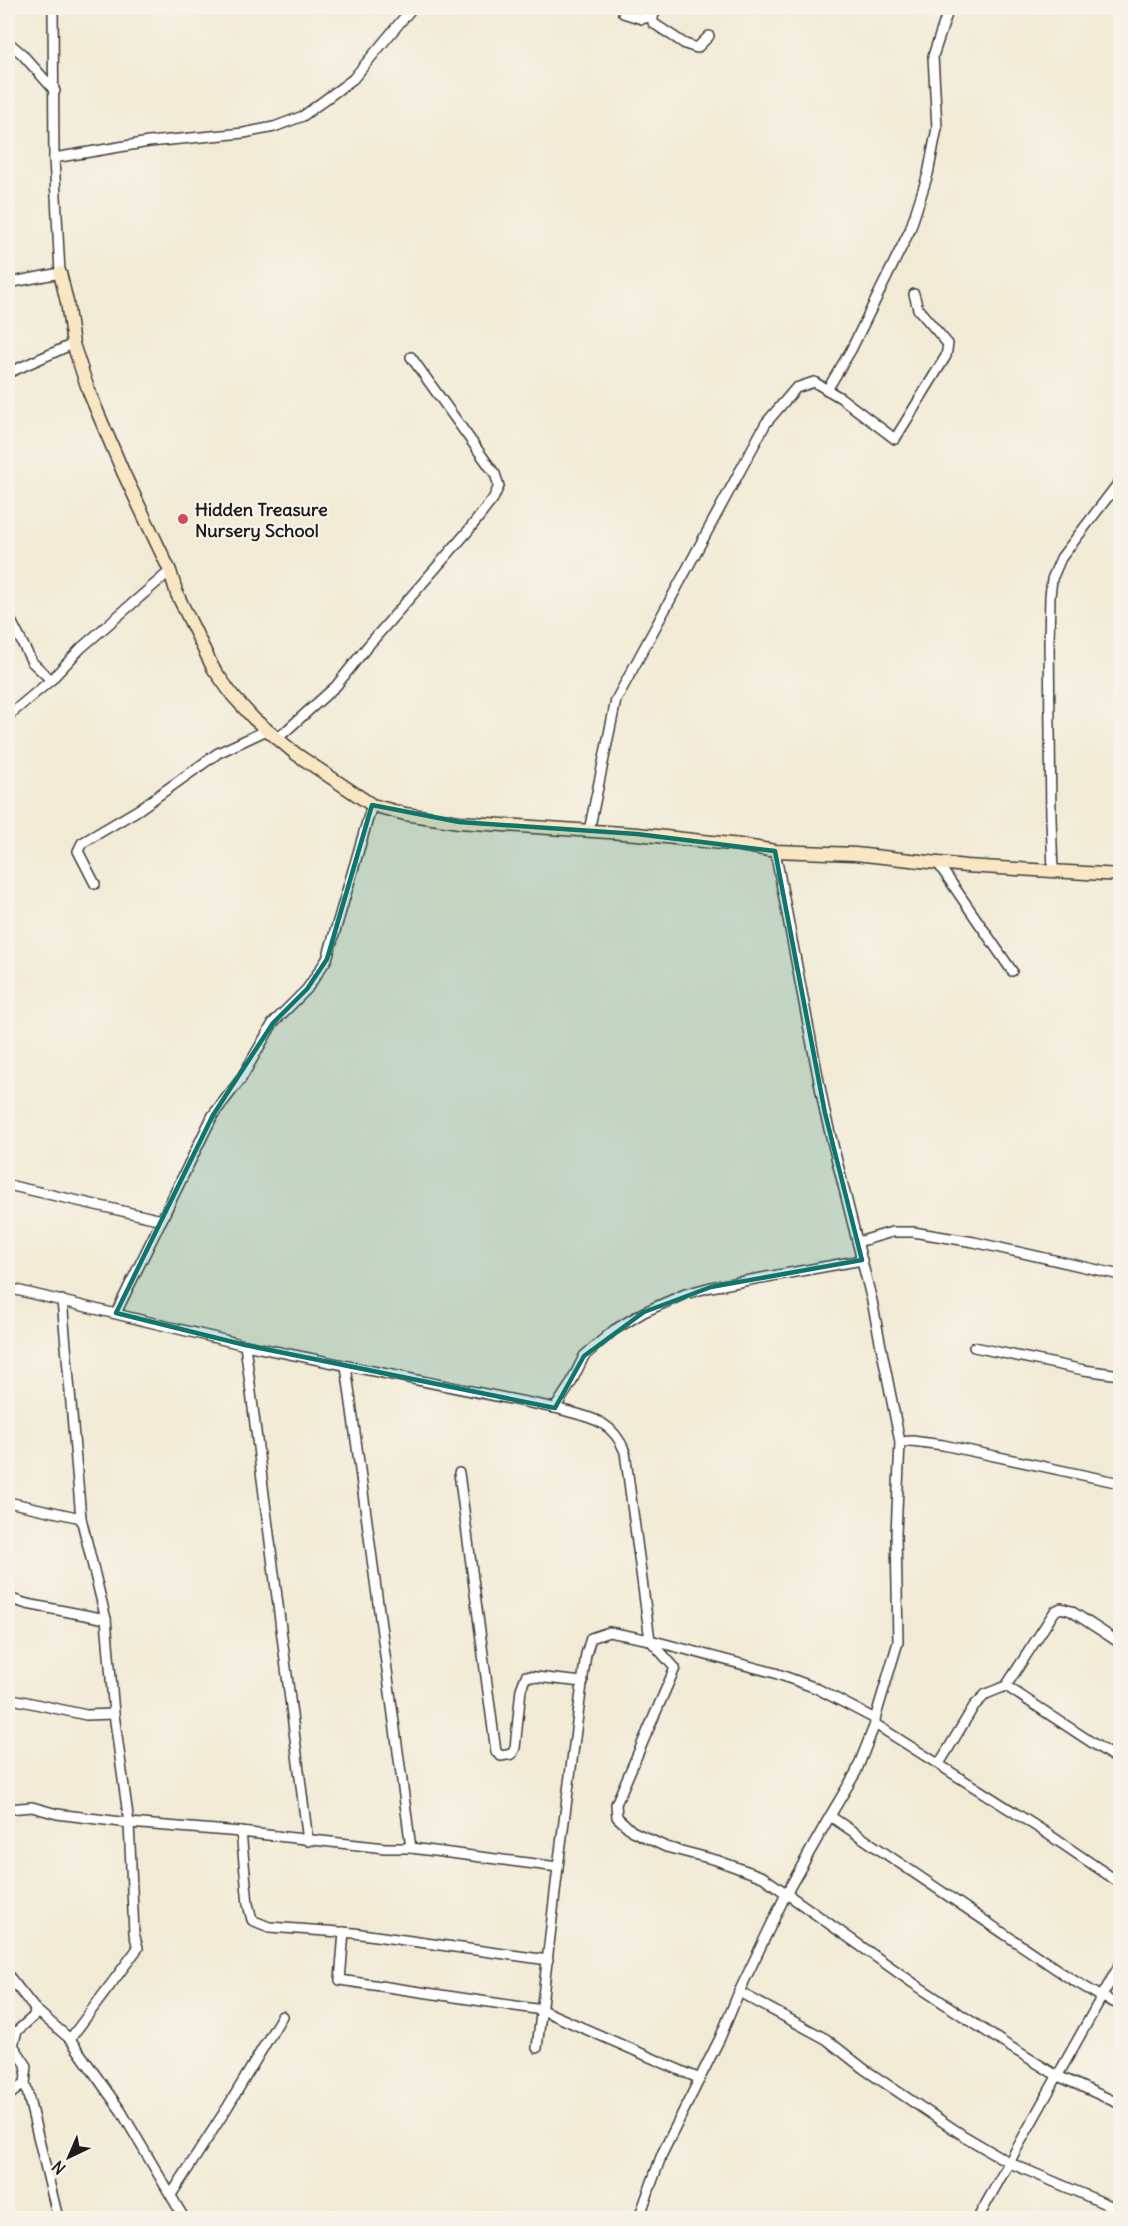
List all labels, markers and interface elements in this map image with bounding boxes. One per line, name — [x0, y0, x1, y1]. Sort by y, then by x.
place label: Hidden Treasure Nursery School — [195, 498, 328, 542]
marker: Hidden Treasure Nursery School — [176, 512, 190, 526]
north arrow — [39, 2127, 99, 2187]
text: N — [48, 2157, 70, 2179]

